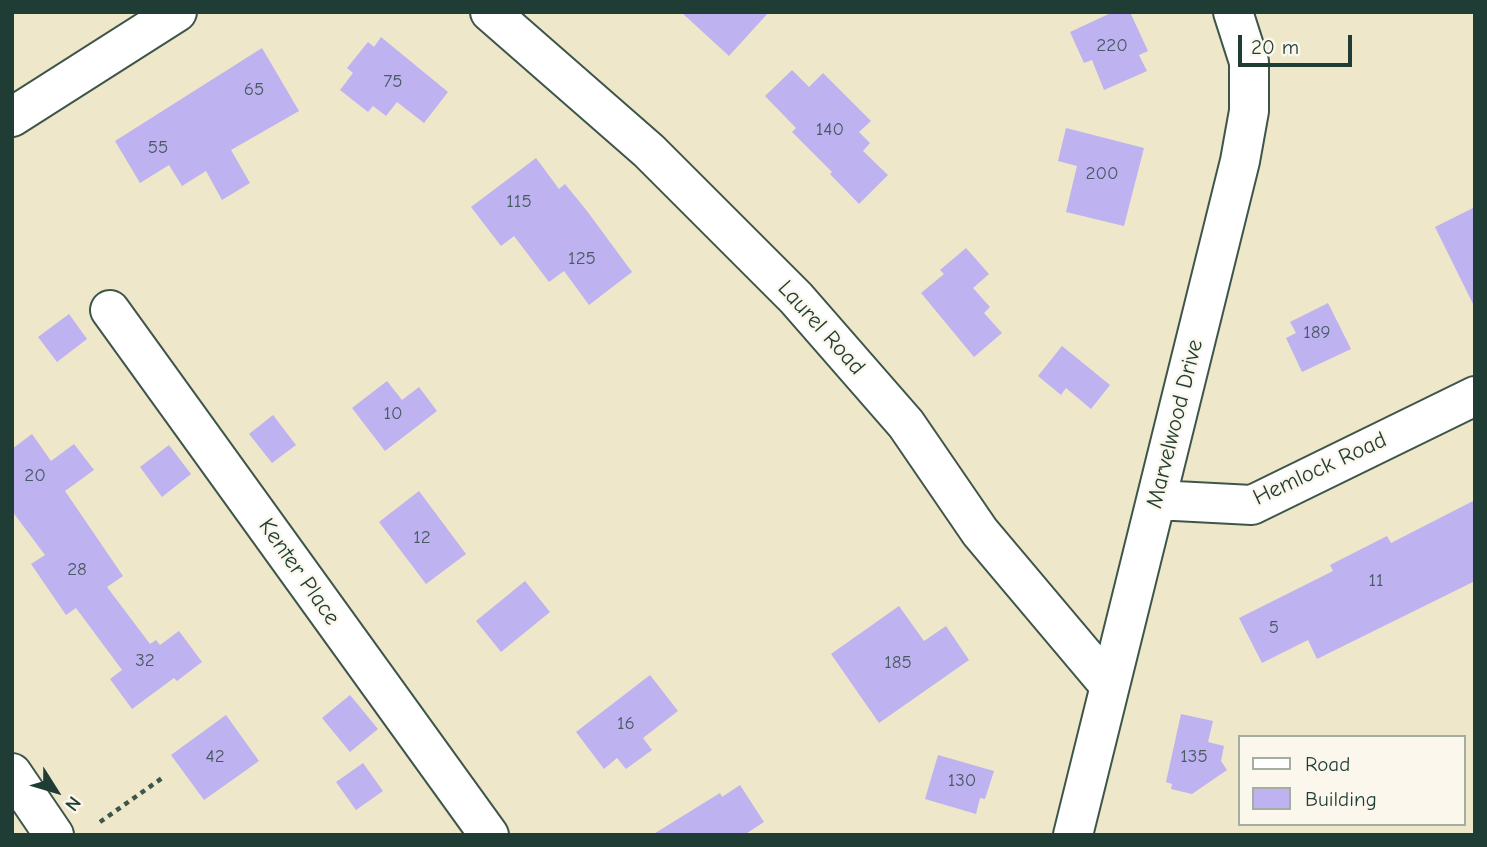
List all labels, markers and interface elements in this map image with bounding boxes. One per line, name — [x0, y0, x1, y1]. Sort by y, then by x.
scale bar — [1242, 21, 1356, 65]
house number: 220 — [1096, 35, 1128, 57]
text: 20 m — [1251, 35, 1299, 59]
house number: 75 — [383, 71, 403, 93]
house number: 65 — [244, 79, 264, 101]
house number: 140 — [816, 119, 844, 141]
house number: 55 — [148, 137, 168, 159]
house number: 200 — [1085, 163, 1119, 185]
house number: 115 — [506, 191, 532, 213]
house number: 125 — [568, 248, 596, 270]
street label: Laurel Road — [771, 275, 871, 381]
house number: 189 — [1303, 322, 1331, 344]
street label: Marvelwood Drive — [1141, 337, 1209, 511]
house number: 10 — [383, 403, 403, 425]
street label: Hemlock Road — [1249, 426, 1391, 512]
house number: 20 — [24, 465, 46, 487]
street label: Kenter Place — [252, 513, 346, 631]
house number: 12 — [413, 527, 431, 549]
house number: 28 — [67, 559, 87, 581]
house number: 11 — [1368, 570, 1384, 592]
house number: 5 — [1269, 617, 1279, 639]
house number: 32 — [135, 650, 155, 672]
house number: 185 — [884, 652, 912, 674]
house number: 16 — [617, 713, 635, 735]
legend — [1238, 735, 1466, 826]
house number: 42 — [205, 746, 225, 768]
house number: 135 — [1180, 746, 1208, 768]
text: Road — [1305, 752, 1350, 776]
north arrow — [21, 756, 91, 826]
house number: 130 — [948, 770, 976, 792]
text: Building — [1305, 787, 1377, 811]
text: N — [60, 792, 85, 815]

